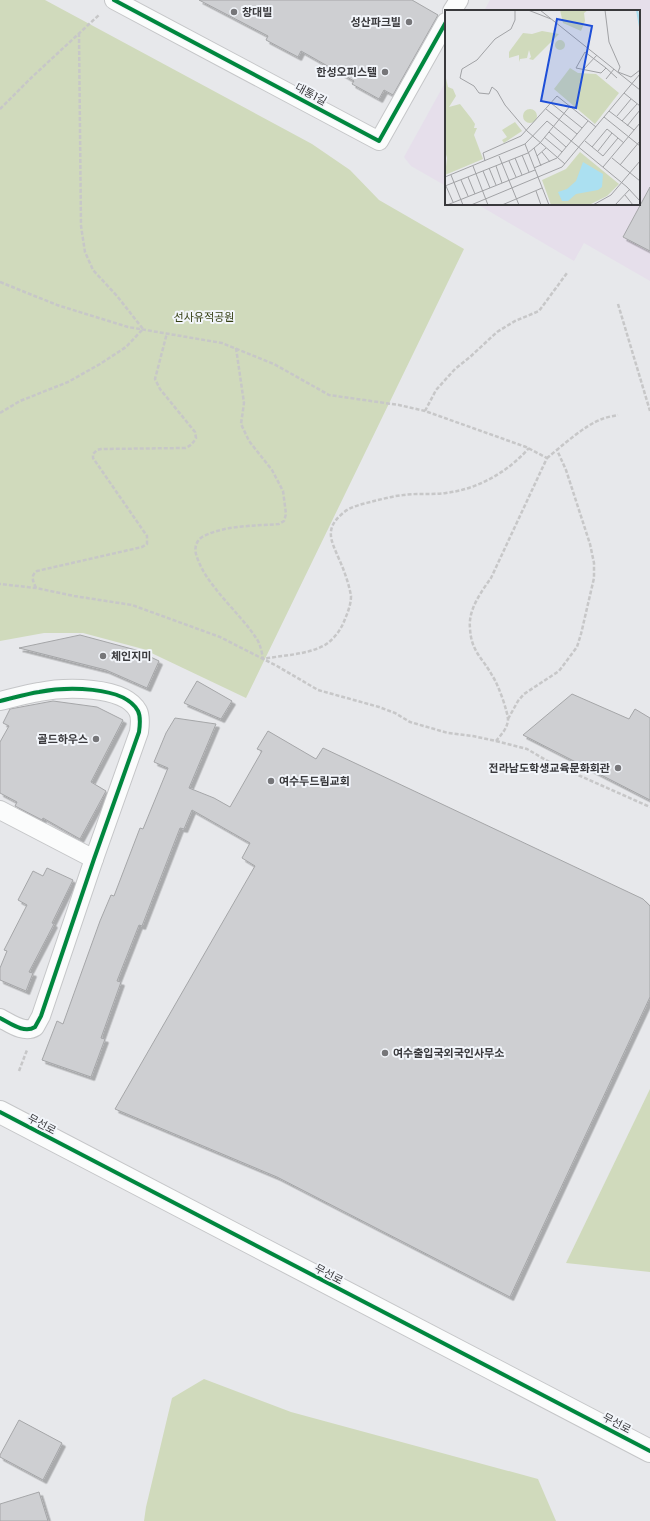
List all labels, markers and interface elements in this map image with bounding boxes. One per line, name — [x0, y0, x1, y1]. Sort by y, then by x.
place label: 창대빌 — [242, 4, 272, 20]
marker: 창대빌 — [229, 7, 239, 17]
inset map — [445, 10, 640, 205]
place label: 성산파크빌 — [350, 14, 401, 30]
marker: 성산파크빌 — [404, 17, 414, 27]
place label: 한성오피스텔 — [316, 64, 377, 80]
marker: 한성오피스텔 — [380, 67, 390, 77]
street label: 대통1길 — [292, 79, 330, 109]
park label: 선사유적공원 — [174, 309, 234, 325]
place label: 체인지미 — [111, 648, 151, 664]
marker: 체인지미 — [98, 651, 108, 661]
place label: 골드하우스 — [37, 731, 88, 747]
marker: 골드하우스 — [91, 734, 101, 744]
place label: 전라남도학생교육문화회관 — [489, 760, 610, 776]
marker: 전라남도학생교육문화회관 — [613, 763, 623, 773]
place label: 여수두드림교회 — [279, 773, 350, 789]
marker: 여수두드림교회 — [266, 776, 276, 786]
place label: 여수출입국외국인사무소 — [393, 1045, 504, 1061]
marker: 여수출입국외국인사무소 — [380, 1048, 390, 1058]
street label: 무선로 — [25, 1110, 59, 1138]
street label: 무선로 — [312, 1260, 346, 1288]
street label: 무선로 — [600, 1409, 634, 1437]

